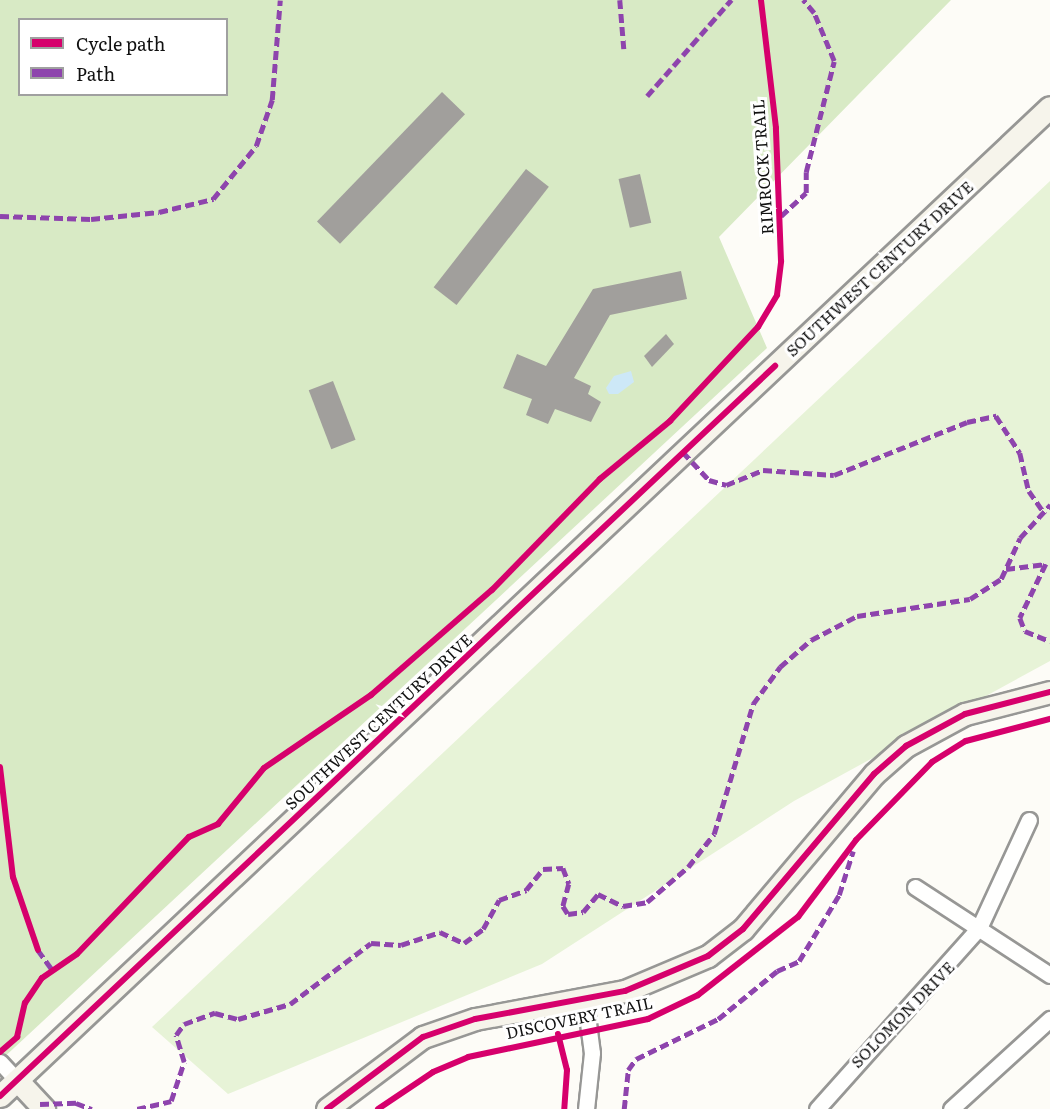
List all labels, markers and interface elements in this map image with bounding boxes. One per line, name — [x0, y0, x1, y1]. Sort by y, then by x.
legend — [18, 18, 228, 96]
text: Cycle path — [76, 30, 165, 57]
text: Path — [76, 60, 115, 87]
street label: RIMROCK TRAIL — [748, 99, 776, 235]
street label: SOUTHWEST CENTURY DRIVE — [782, 176, 976, 360]
street label: SOUTHWEST CENTURY DRIVE — [281, 629, 475, 813]
street label: SOLOMON DRIVE — [846, 957, 958, 1071]
street label: DISCOVERY TRAIL — [504, 992, 654, 1042]

